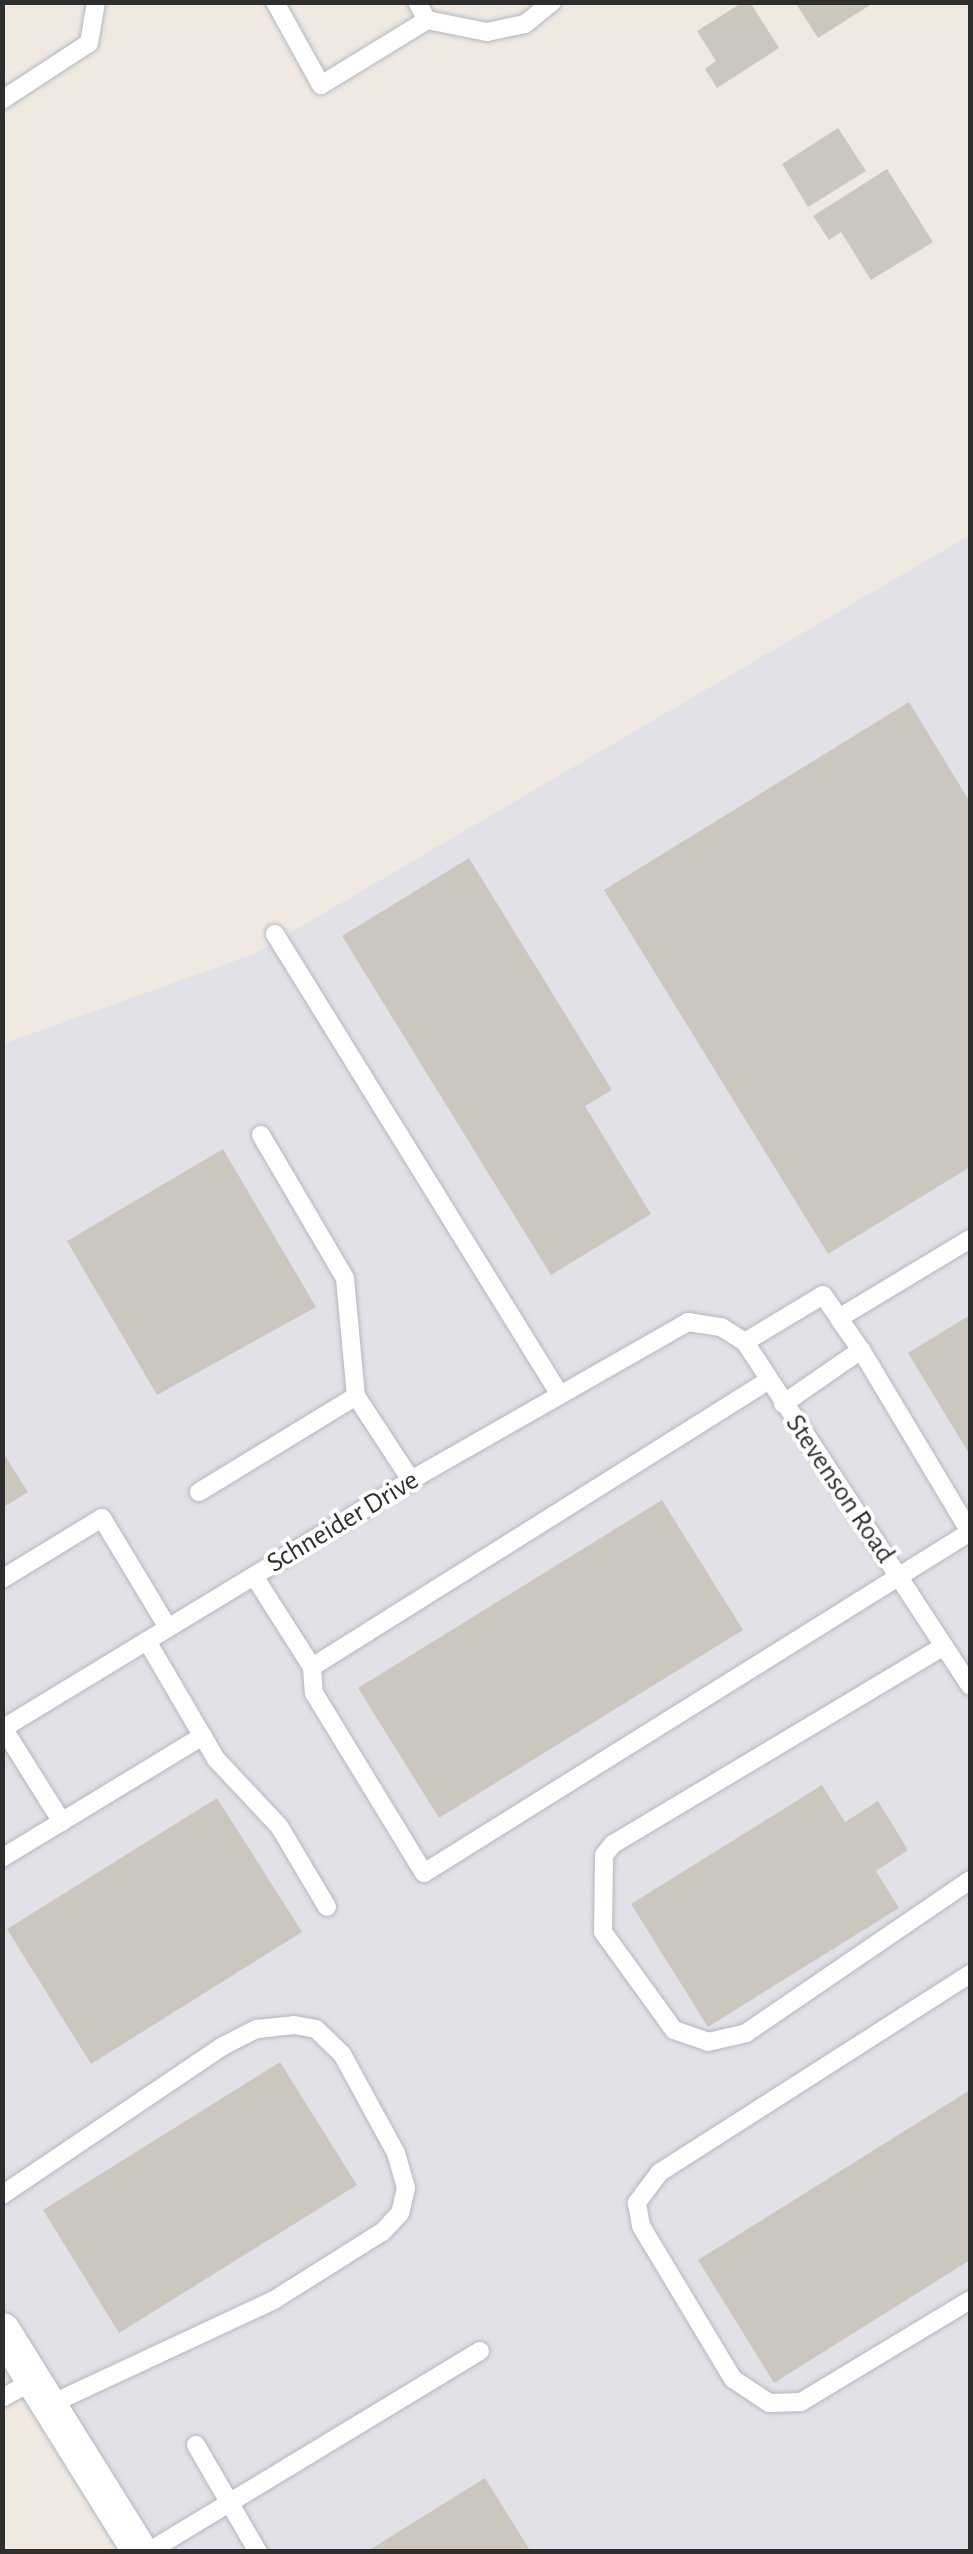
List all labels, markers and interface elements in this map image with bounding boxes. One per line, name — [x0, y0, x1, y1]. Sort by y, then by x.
street label: Stevenson Road — [778, 1408, 902, 1570]
street label: Schneider Drive — [261, 1464, 425, 1580]

